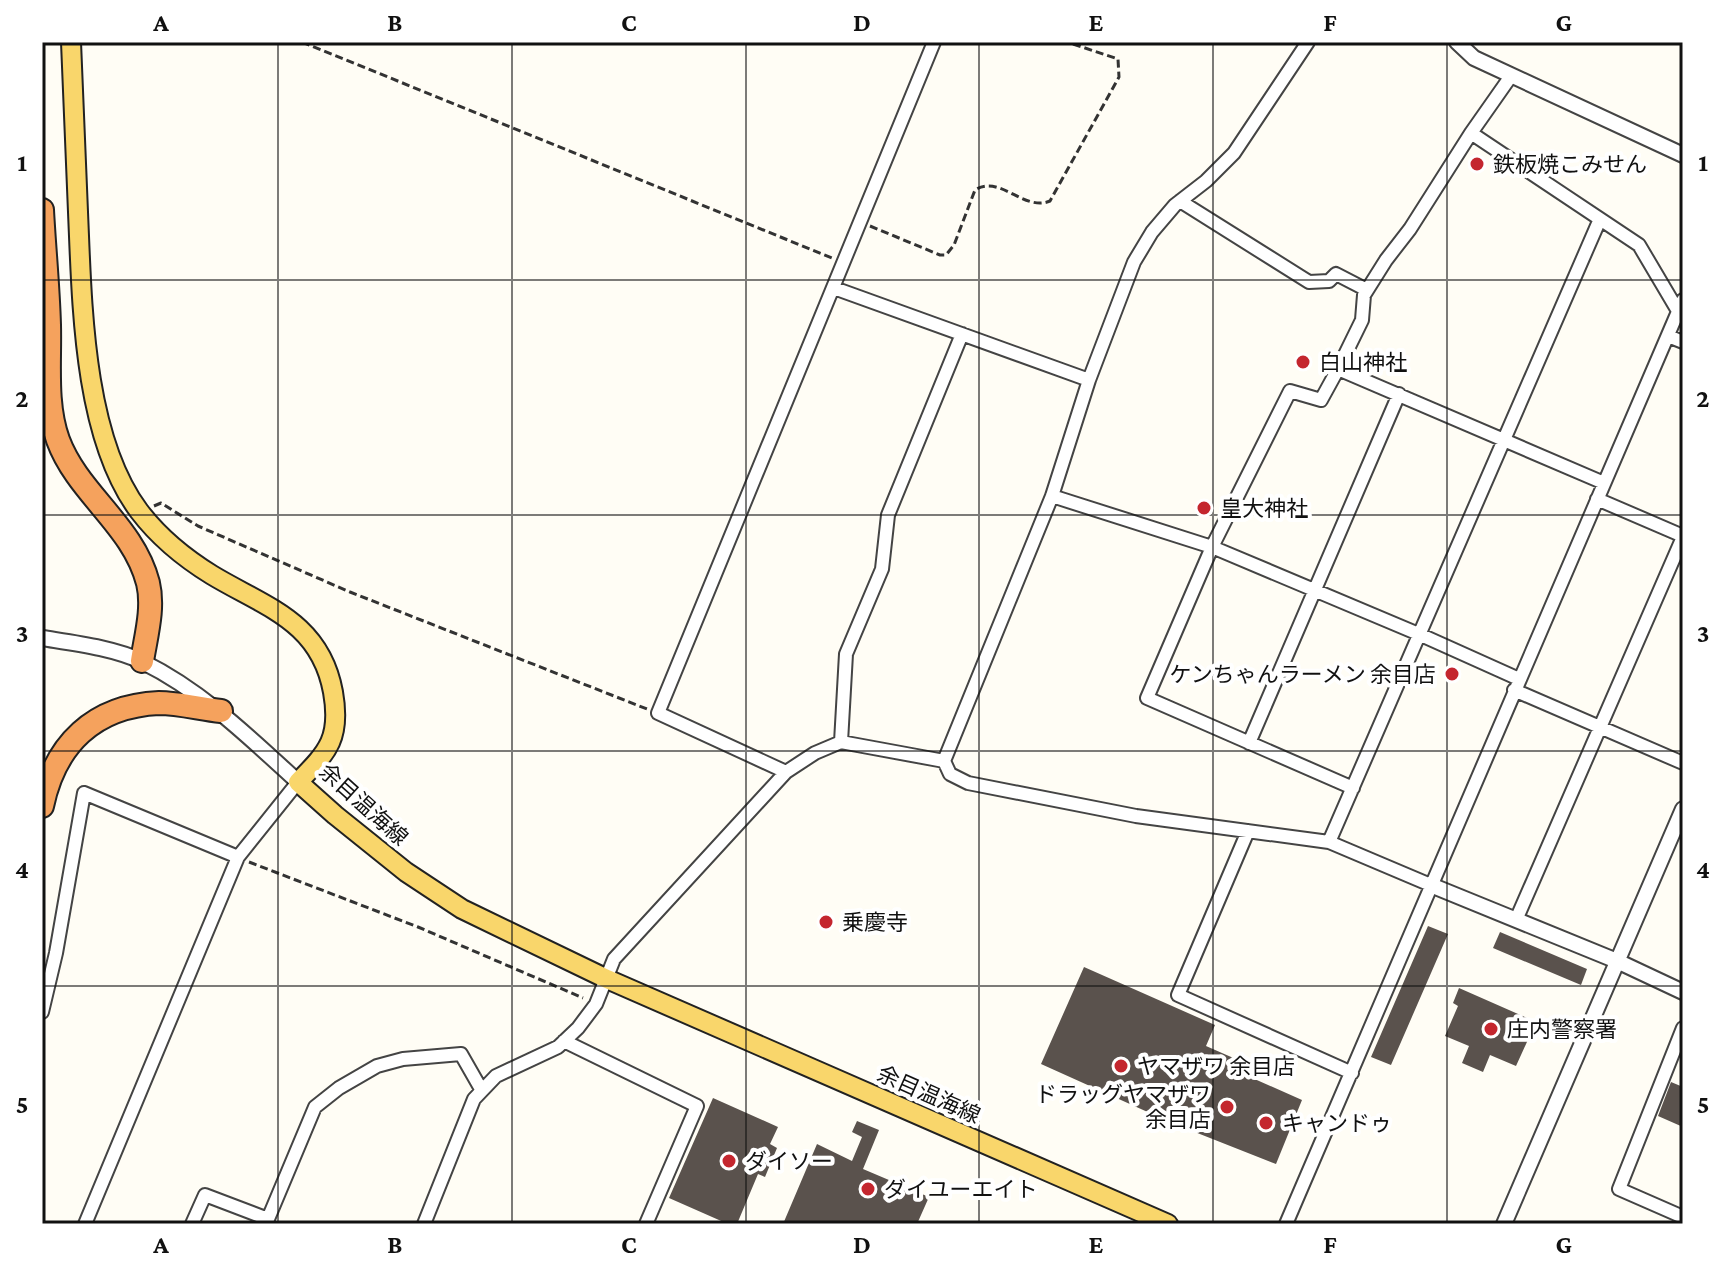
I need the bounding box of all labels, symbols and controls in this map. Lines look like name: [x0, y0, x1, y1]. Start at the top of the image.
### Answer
text: A: [152, 8, 169, 37]
text: B: [387, 8, 403, 37]
text: C: [621, 8, 637, 37]
text: D: [853, 8, 871, 37]
text: E: [1089, 8, 1104, 37]
text: F: [1323, 8, 1337, 37]
text: G: [1556, 8, 1572, 37]
text: 1: [17, 148, 27, 177]
text: 1: [1698, 148, 1708, 177]
place label: 鉄板焼こみせん: [1493, 152, 1647, 177]
marker: 鉄板焼こみせん: [1468, 155, 1486, 173]
place label: 白山神社: [1319, 350, 1407, 375]
marker: 白山神社: [1294, 353, 1312, 371]
text: 2: [15, 384, 29, 413]
text: 2: [1696, 384, 1710, 413]
place label: 皇大神社: [1220, 496, 1308, 521]
marker: 皇大神社: [1195, 499, 1213, 517]
text: 3: [16, 619, 28, 648]
text: 3: [1697, 619, 1709, 648]
place label: ケンちゃんラーメン 余目店: [1169, 662, 1436, 687]
marker: ケンちゃんラーメン 余目店: [1443, 665, 1461, 683]
street label: 余目温海線: [314, 758, 413, 850]
text: 4: [15, 855, 29, 884]
text: 4: [1696, 855, 1710, 884]
place label: 乗慶寺: [842, 910, 908, 935]
marker: 乗慶寺: [817, 913, 835, 931]
place label: 庄内警察署: [1507, 1017, 1617, 1042]
marker: 庄内警察署: [1482, 1020, 1500, 1038]
place label: ヤマザワ 余目店: [1137, 1054, 1295, 1079]
marker: ヤマザワ 余目店: [1112, 1057, 1130, 1075]
street label: 余目温海線: [873, 1061, 984, 1128]
place label: ドラッグヤマザワ 余目店: [1035, 1082, 1211, 1132]
text: 5: [16, 1090, 28, 1119]
text: 5: [1697, 1090, 1709, 1119]
marker: ドラッグヤマザワ 余目店: [1218, 1098, 1236, 1116]
place label: キャンドゥ: [1282, 1111, 1392, 1136]
marker: キャンドゥ: [1257, 1114, 1275, 1132]
place label: ダイソー: [745, 1149, 833, 1174]
marker: ダイソー: [720, 1152, 738, 1170]
place label: ダイユーエイト: [884, 1177, 1038, 1202]
marker: ダイユーエイト: [859, 1180, 877, 1198]
text: A: [152, 1230, 169, 1259]
text: B: [387, 1230, 403, 1259]
text: C: [621, 1230, 637, 1259]
text: D: [853, 1230, 871, 1259]
text: E: [1089, 1230, 1104, 1259]
text: F: [1323, 1230, 1337, 1259]
text: G: [1556, 1230, 1572, 1259]

